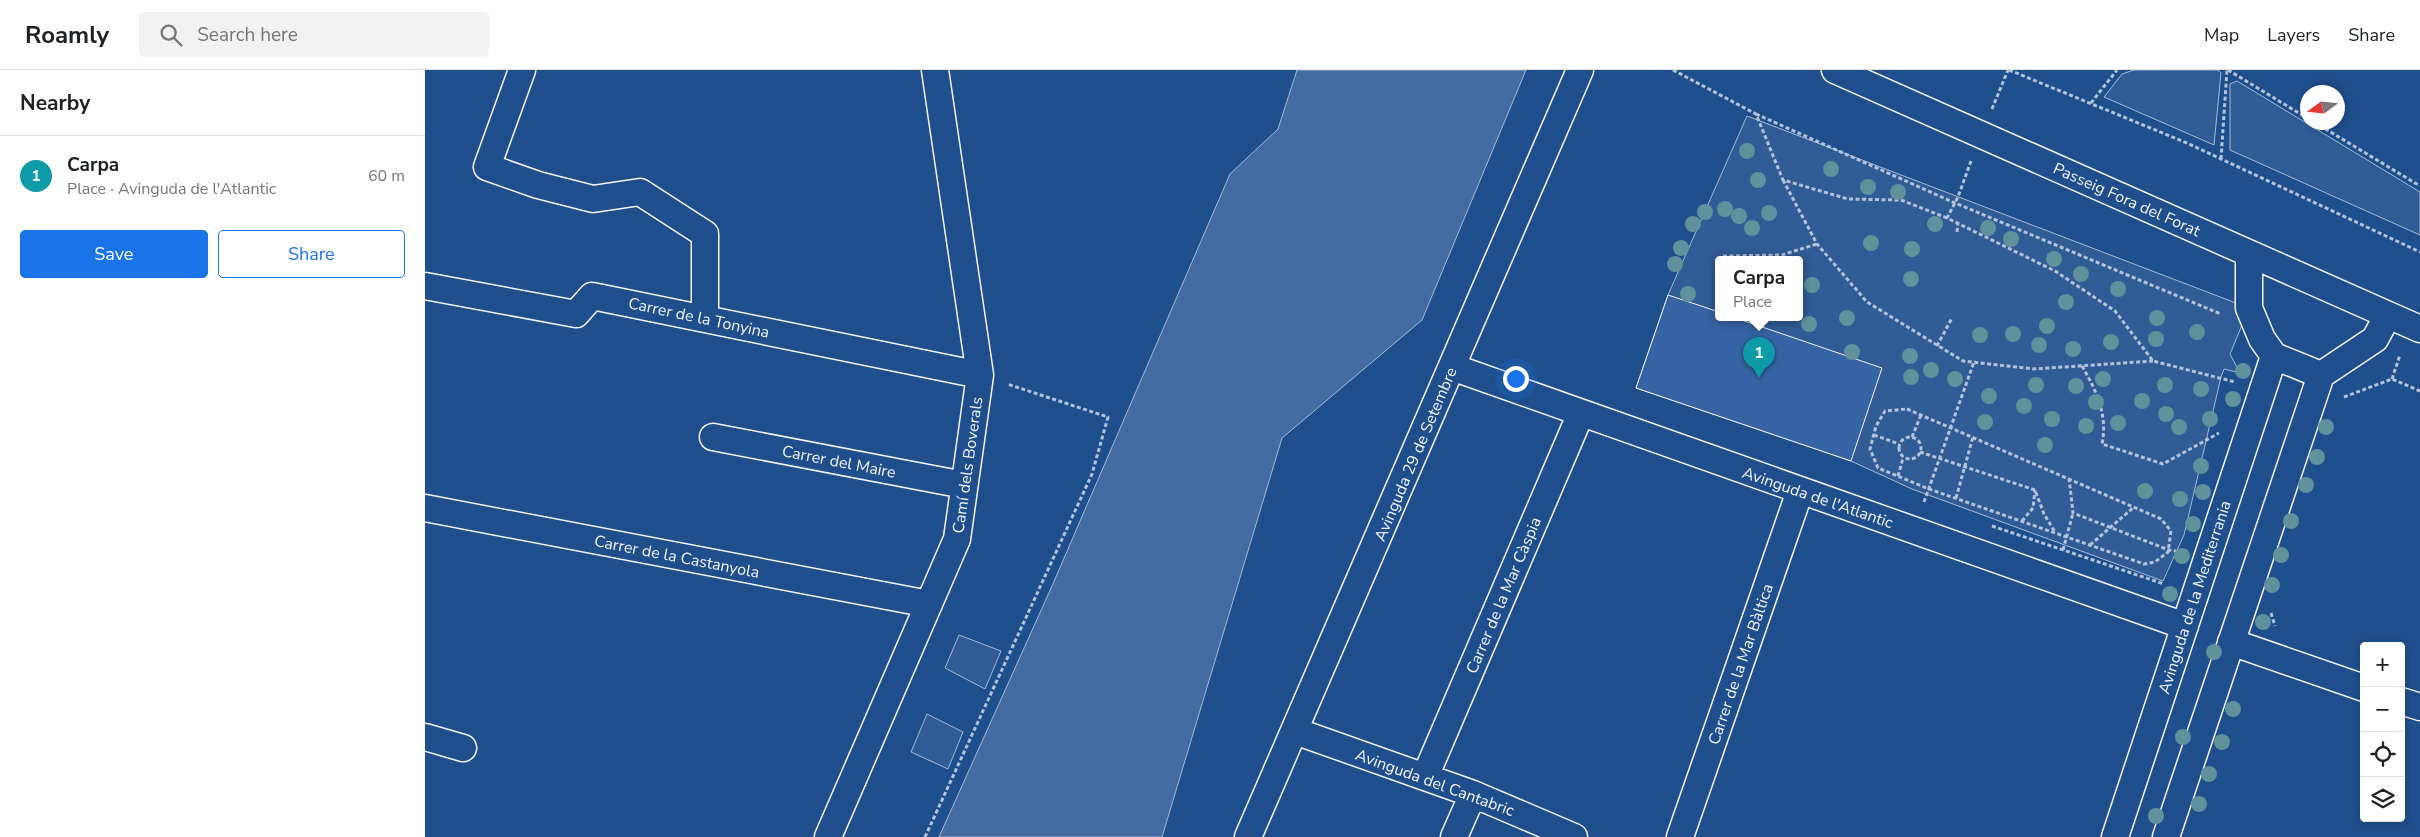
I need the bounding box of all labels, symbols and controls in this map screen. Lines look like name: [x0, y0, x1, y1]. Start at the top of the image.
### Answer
search box: [139, 12, 489, 57]
text: Roamly: [25, 19, 109, 51]
icon: search: [157, 21, 185, 49]
text: Search here: [197, 22, 298, 48]
text: Map: [2204, 23, 2239, 47]
text: Layers: [2267, 23, 2320, 47]
text: Share: [2348, 23, 2395, 47]
north arrow: [2300, 85, 2345, 130]
text: Nearby: [20, 89, 90, 117]
text: Carpa: [67, 152, 119, 178]
street label: Passeig Fora del Forat: [2050, 158, 2204, 242]
text: 1: [31, 165, 41, 187]
text: 60 m: [368, 165, 405, 187]
text: Place · Avinguda de l'Atlantic: [67, 178, 276, 200]
button: Save: [20, 230, 208, 278]
button: Share: [218, 230, 405, 278]
popup: [1715, 256, 1803, 321]
text: Carpa: [1733, 265, 1785, 291]
text: Place: [1733, 291, 1772, 313]
street label: Carrer de la Tonyina: [626, 292, 771, 344]
pin: 1: [1743, 337, 1775, 378]
street label: Avinguda 29 de Setembre: [1369, 364, 1463, 545]
your location: [1503, 366, 1529, 392]
street label: Camí dels Boverals: [948, 396, 988, 535]
street label: Carrer del Maire: [780, 440, 898, 484]
street label: Avinguda de l'Atlantic: [1739, 462, 1897, 534]
street label: Avinguda de la Mediterrania: [2153, 498, 2237, 697]
street label: Carrer de la Mar Càspia: [1461, 514, 1547, 677]
street label: Carrer de la Castanyola: [592, 530, 761, 584]
street label: Carrer de la Mar Bàltica: [1703, 581, 1779, 748]
map controls: [2360, 642, 2405, 822]
button: +: [2360, 642, 2405, 687]
button: −: [2360, 687, 2405, 732]
button: locate: [2360, 732, 2405, 777]
street label: Avinguda del Cantabric: [1352, 744, 1518, 822]
button: layers: [2360, 777, 2405, 822]

